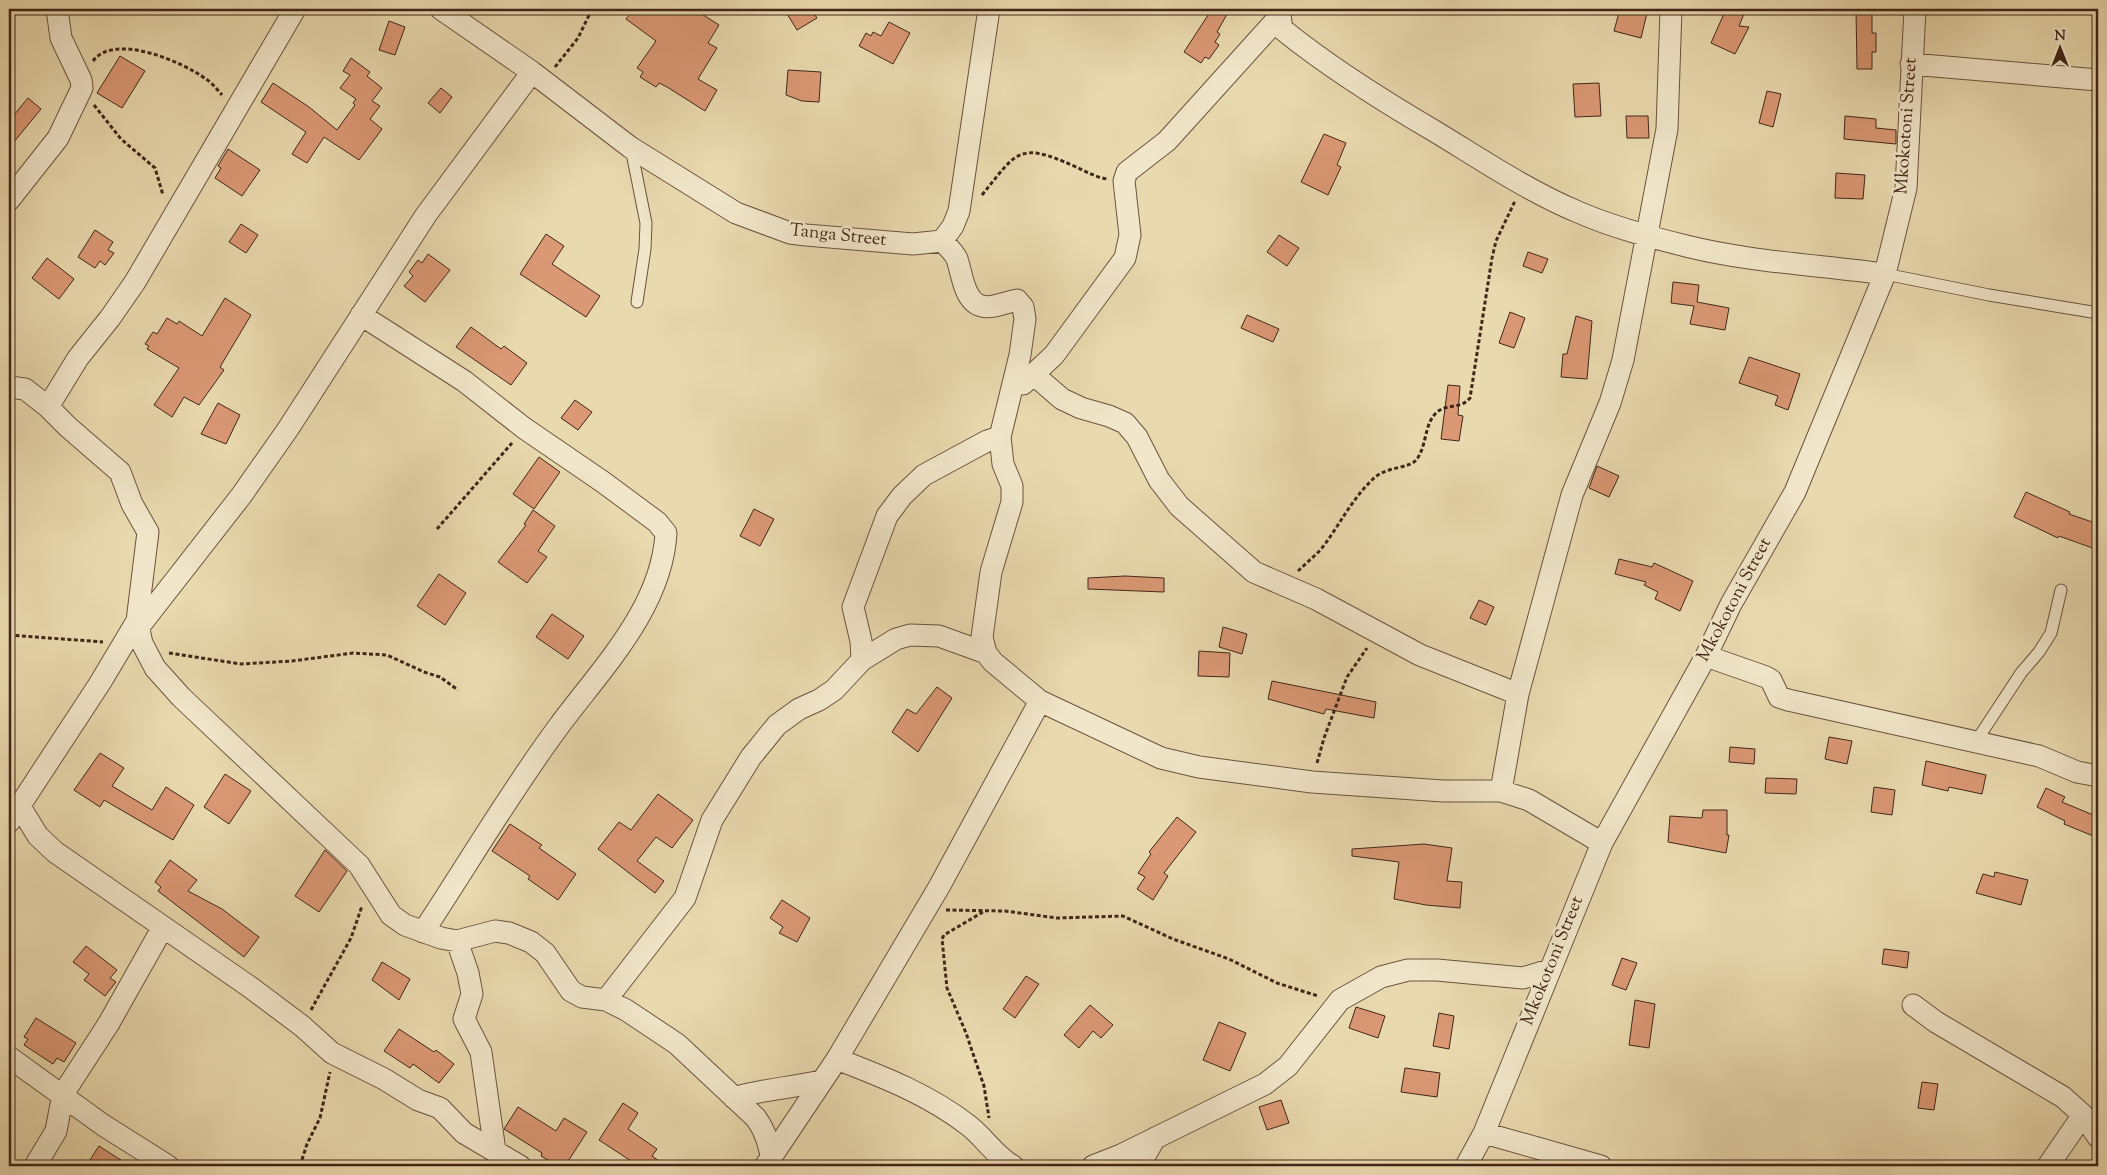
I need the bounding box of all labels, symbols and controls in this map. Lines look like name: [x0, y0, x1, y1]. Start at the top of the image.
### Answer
north arrow: [2034, 22, 2084, 72]
text: N: [2054, 27, 2066, 47]
street label: Mkokotoni Street: [1889, 57, 1925, 195]
street label: Tanga Street: [788, 218, 888, 254]
street label: Mkokotoni Street: [1691, 533, 1779, 667]
street label: Mkokotoni Street: [1515, 892, 1591, 1030]

